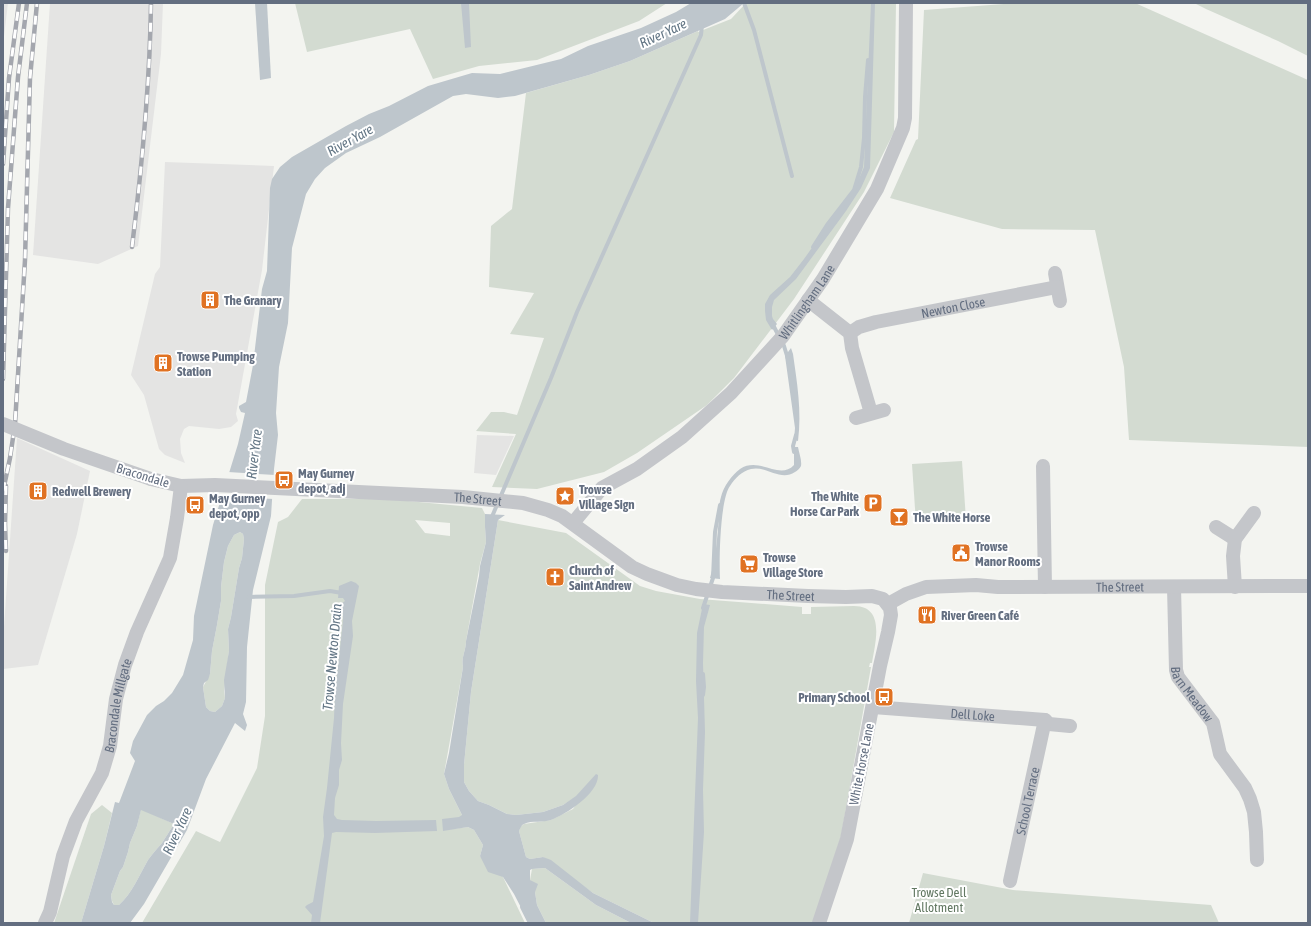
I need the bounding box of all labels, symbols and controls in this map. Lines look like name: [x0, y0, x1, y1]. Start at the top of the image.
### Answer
water label: River Yare: [637, 15, 689, 51]
water label: River Yare: [324, 121, 376, 159]
street label: Whitlingham Lane: [776, 262, 838, 343]
building icon: The Granary: [199, 289, 221, 311]
place label: The Granary: [224, 293, 282, 308]
street label: Newton Close: [920, 294, 986, 321]
place label: Trowse Pumping Station: [177, 349, 255, 379]
building icon: Trowse Pumping Station: [152, 352, 174, 374]
water label: River Yare: [243, 428, 265, 480]
street label: Bracondale: [115, 460, 171, 491]
place label: May Gurney depot, adj: [298, 466, 355, 496]
bus stop icon: May Gurney depot, adj: [273, 469, 295, 491]
building icon: Redwell Brewery: [27, 480, 49, 502]
place label: Trowse Village Sign: [578, 482, 635, 512]
place label: Redwell Brewery: [52, 484, 132, 499]
place icon: Trowse Village Sign: [554, 485, 576, 507]
place label: The White Horse Car Park: [790, 489, 859, 519]
street label: The Street: [454, 490, 503, 509]
place label: May Gurney depot, opp: [209, 491, 266, 521]
parking icon: The White Horse Car Park: [862, 492, 884, 514]
bus stop icon: May Gurney depot, opp: [184, 494, 206, 516]
bar icon: The White Horse: [888, 506, 910, 528]
place label: The White Horse: [913, 510, 991, 525]
place label: Trowse Manor Rooms: [975, 539, 1041, 569]
public building icon: Trowse Manor Rooms: [950, 542, 972, 564]
place label: Trowse Village Store: [762, 550, 823, 580]
supermarket icon: Trowse Village Store: [738, 553, 760, 575]
place label: Church of Saint Andrew: [569, 563, 632, 593]
church icon: Church of Saint Andrew: [544, 566, 566, 588]
street label: The Street: [1096, 580, 1144, 595]
street label: The Street: [766, 587, 815, 604]
water label: Trowse Newton Drain: [319, 603, 345, 711]
restaurant icon: River Green Café: [916, 604, 938, 626]
place label: River Green Café: [941, 608, 1019, 623]
street label: Bracondale Millgate: [101, 656, 135, 754]
street label: Barn Meadow: [1168, 666, 1216, 725]
bus stop icon: Primary School: [873, 686, 895, 708]
place label: Primary School: [798, 690, 871, 705]
street label: Dell Loke: [950, 706, 995, 724]
street label: White Horse Lane: [846, 722, 877, 806]
street label: School Terrace: [1013, 766, 1043, 836]
water label: River Yare: [159, 805, 195, 857]
park label: Trowse Dell Allotment: [912, 885, 967, 915]

